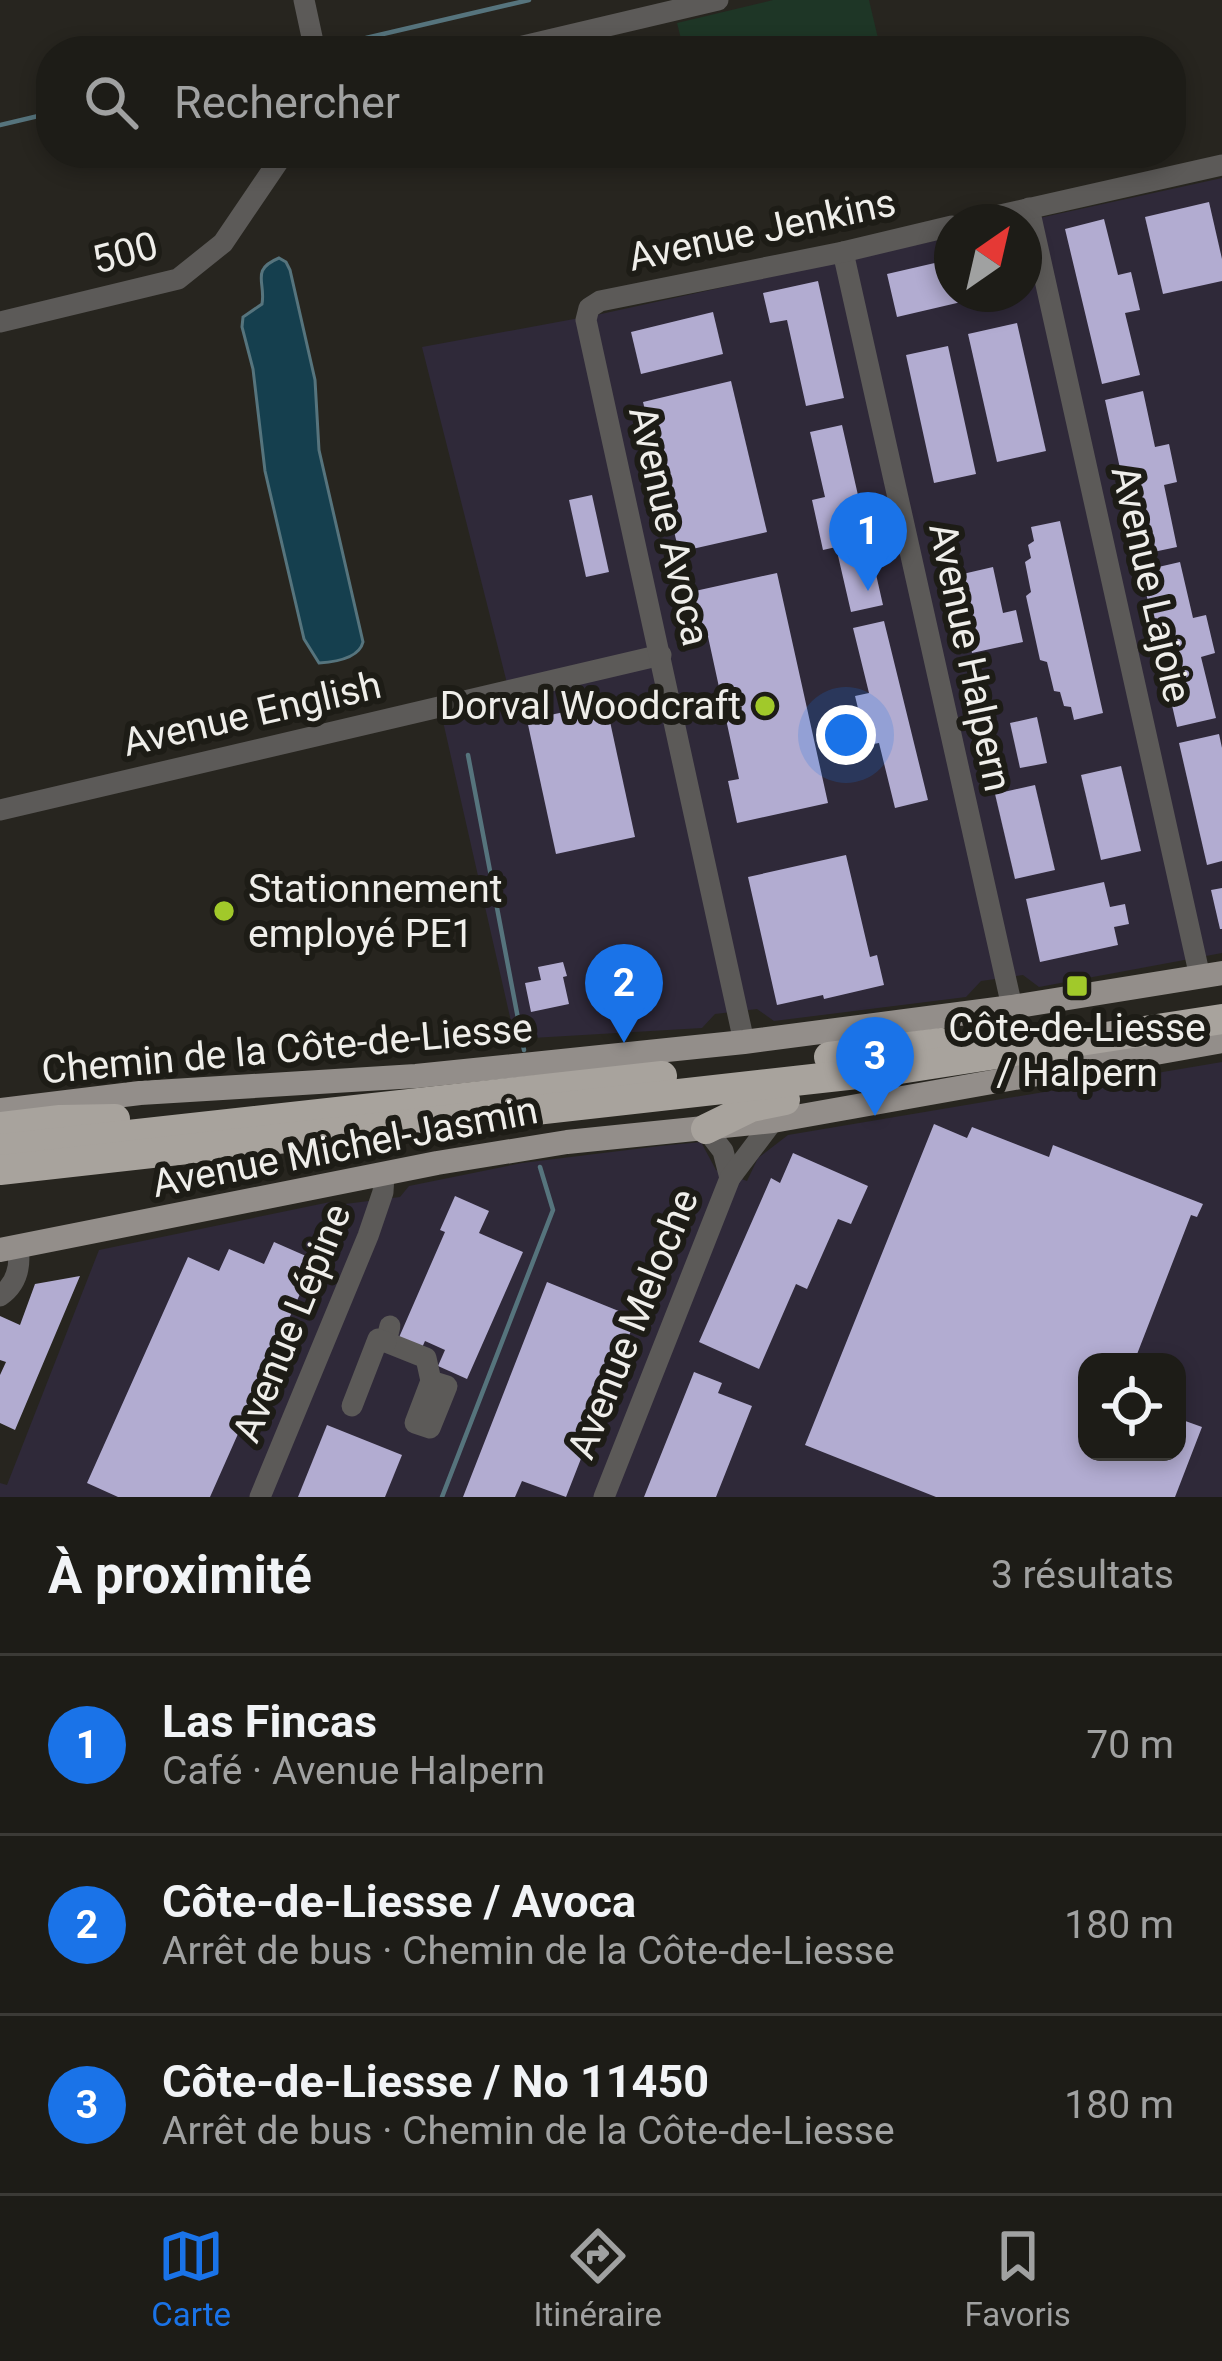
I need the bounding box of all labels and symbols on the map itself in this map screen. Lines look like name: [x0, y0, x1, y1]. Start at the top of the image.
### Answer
street label: Avenue Jenkins: [624, 179, 900, 281]
north arrow: [934, 204, 1042, 312]
street label: 500: [87, 222, 163, 284]
street label: Avenue Avoca: [619, 402, 719, 650]
street label: Avenue Lajoie: [1101, 461, 1201, 707]
pin: 1: [829, 492, 907, 591]
street label: Avenue Halpern: [919, 519, 1021, 795]
street label: Avenue English: [119, 662, 385, 766]
place label: Dorval Woodcraft: [440, 683, 741, 729]
marker: Dorval Woodcraft: [752, 693, 778, 719]
your location: [816, 705, 876, 765]
place label: Stationnement employé PE1: [248, 866, 503, 957]
marker: Stationnement employé PE1: [211, 898, 237, 924]
pin: 2: [585, 944, 663, 1043]
marker: Côte-de-Liesse / Halpern: [1064, 973, 1090, 999]
street label: Chemin de la Côte-de-Liesse: [40, 1005, 534, 1093]
place label: Côte-de-Liesse / Halpern: [948, 1005, 1206, 1096]
pin: 3: [836, 1017, 914, 1116]
street label: Avenue Michel-Jasmin: [148, 1087, 542, 1207]
street label: Avenue Meloche: [558, 1183, 708, 1465]
street label: Avenue Lépine: [223, 1197, 361, 1449]

